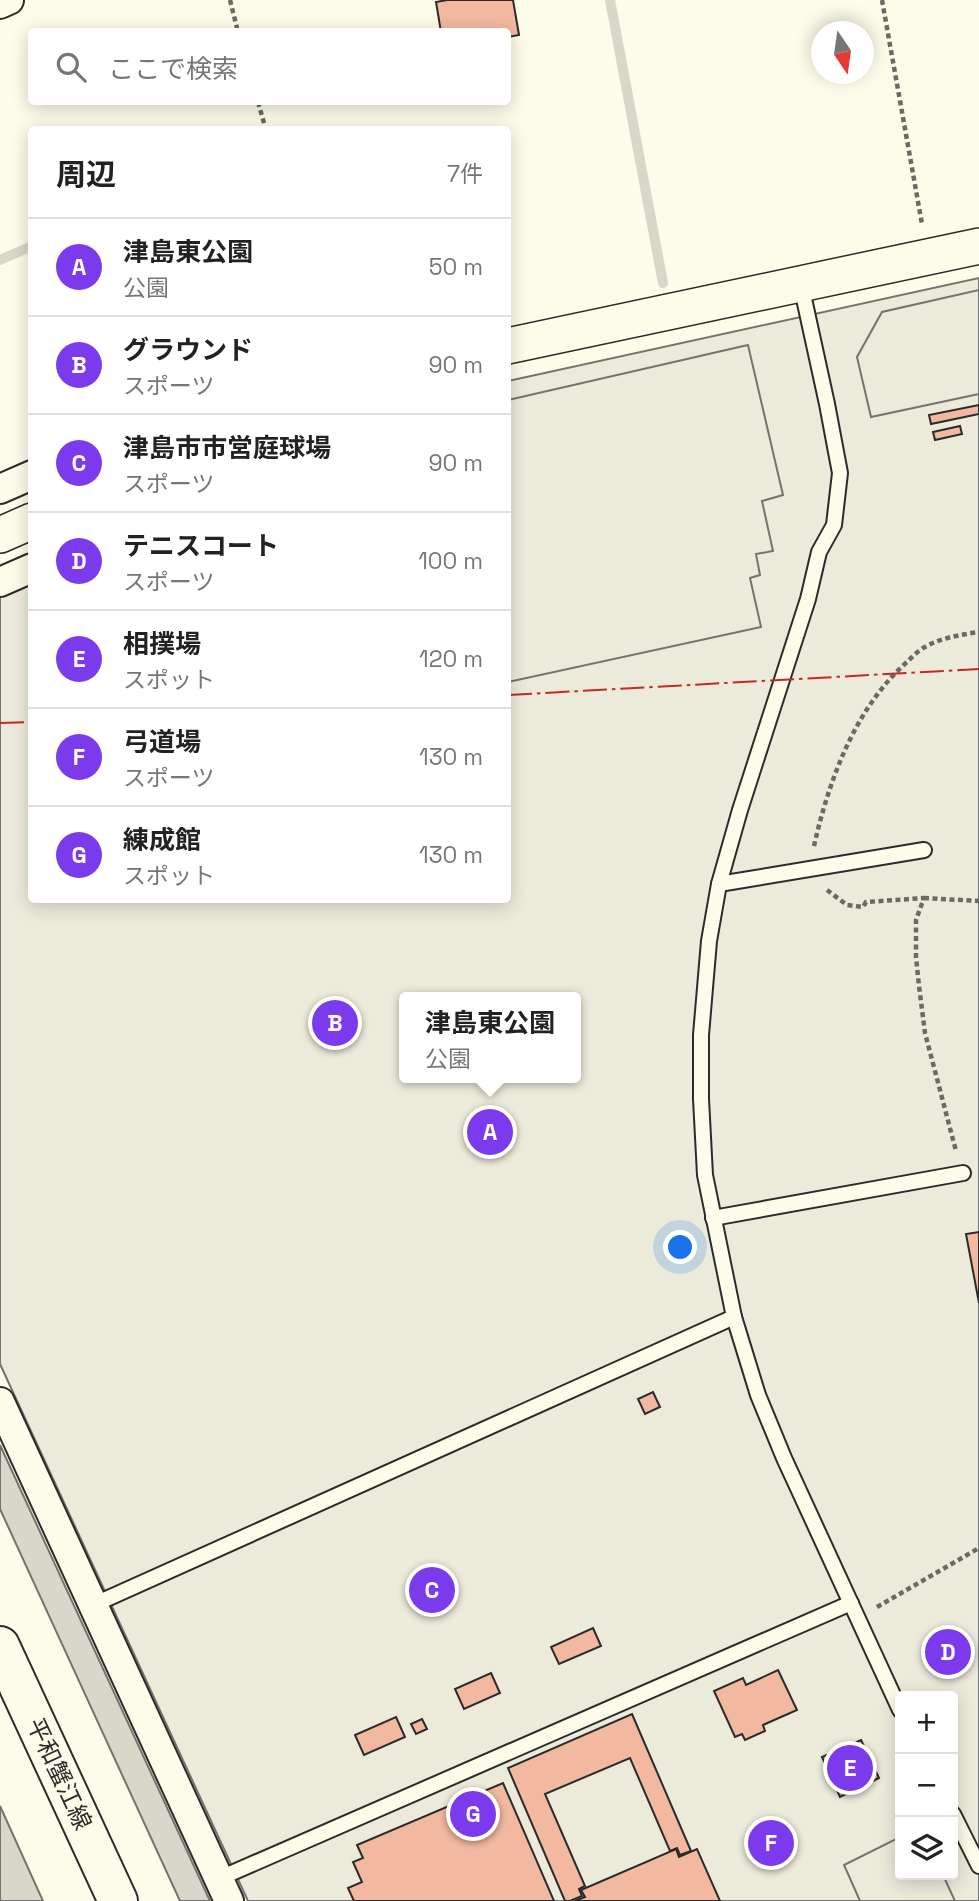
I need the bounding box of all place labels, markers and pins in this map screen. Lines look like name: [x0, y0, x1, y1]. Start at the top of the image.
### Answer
pin: B: [312, 997, 358, 1049]
pin: A: [467, 1106, 513, 1158]
pin: C: [409, 1564, 455, 1616]
pin: D: [925, 1626, 971, 1678]
pin: E: [827, 1742, 873, 1794]
pin: G: [450, 1788, 496, 1840]
pin: F: [748, 1817, 794, 1869]

